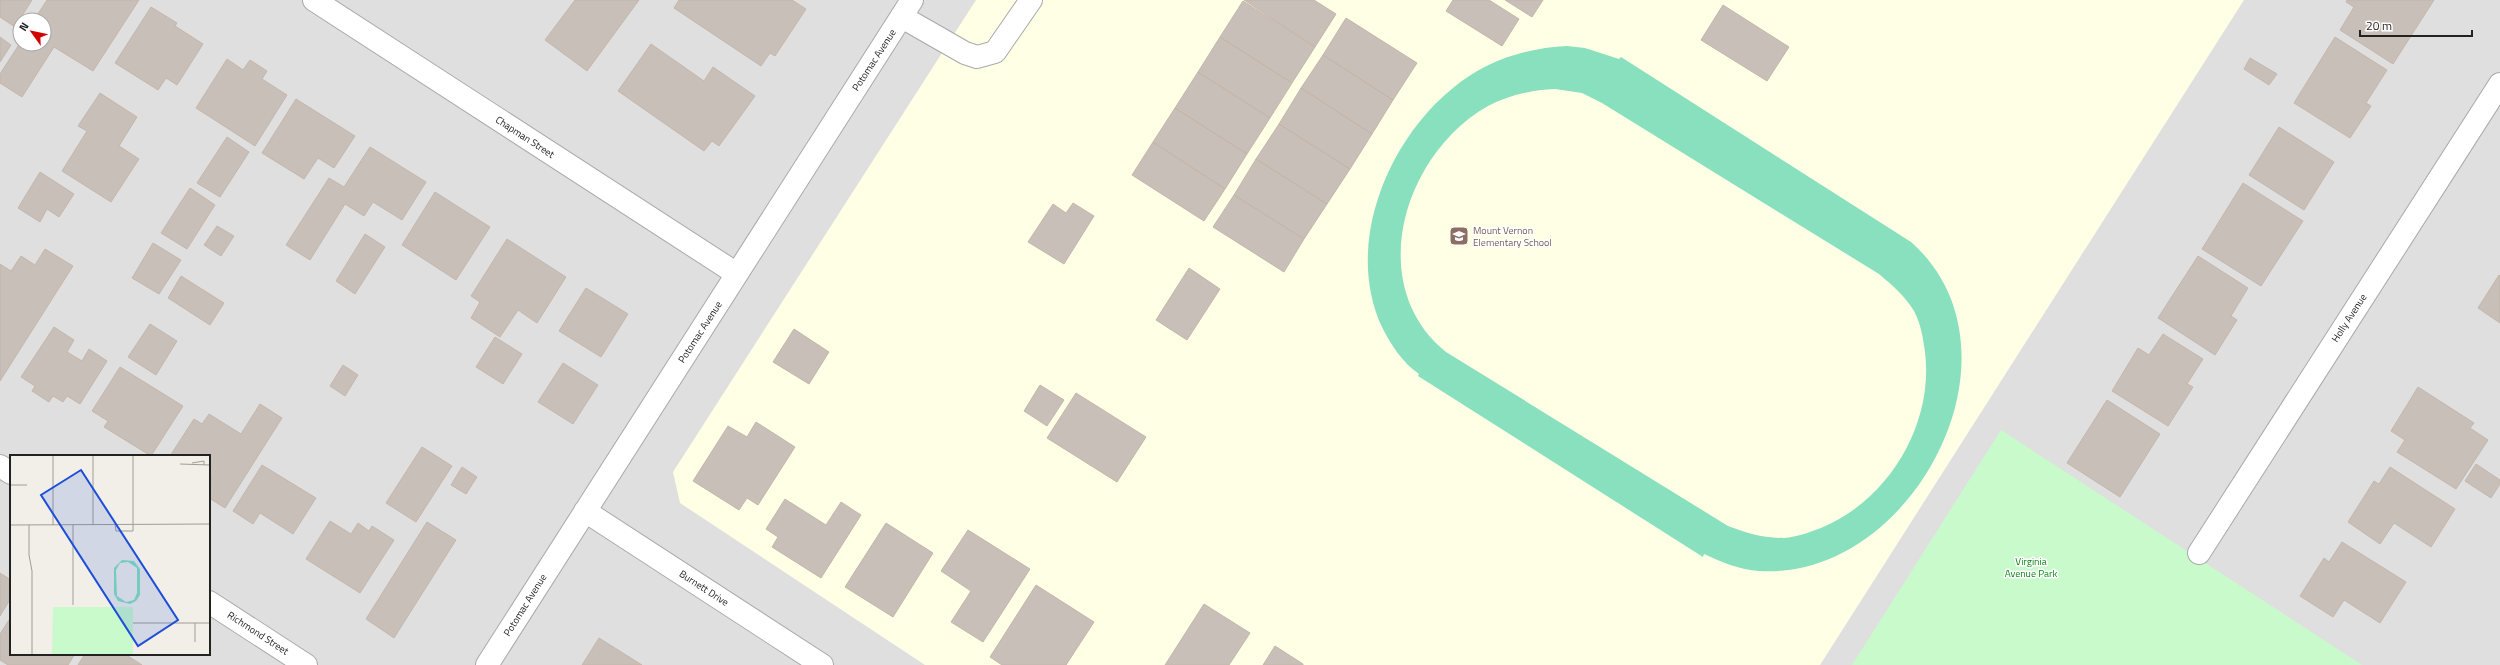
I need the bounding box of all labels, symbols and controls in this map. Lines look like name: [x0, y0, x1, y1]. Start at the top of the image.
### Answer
north arrow: [12, 12, 52, 52]
scale bar: [2360, 12, 2472, 38]
text: 20 m: [2366, 16, 2392, 35]
text: N: [15, 19, 32, 34]
street label: Potomac Avenue: [848, 26, 900, 94]
street label: Chapman Street: [492, 112, 558, 162]
place label: Mount Vernon Elementary School: [1473, 223, 1552, 250]
school or university icon: Mount Vernon Elementary School: [1448, 225, 1470, 247]
street label: Holly Avenue: [2328, 291, 2370, 345]
street label: Potomac Avenue: [674, 298, 726, 366]
inset map: [10, 455, 210, 655]
park label: Virginia Avenue Park: [2005, 554, 2058, 581]
street label: Burnett Drive: [676, 566, 732, 610]
street label: Potomac Avenue: [500, 571, 550, 639]
street label: Richmond Street: [224, 608, 292, 659]

